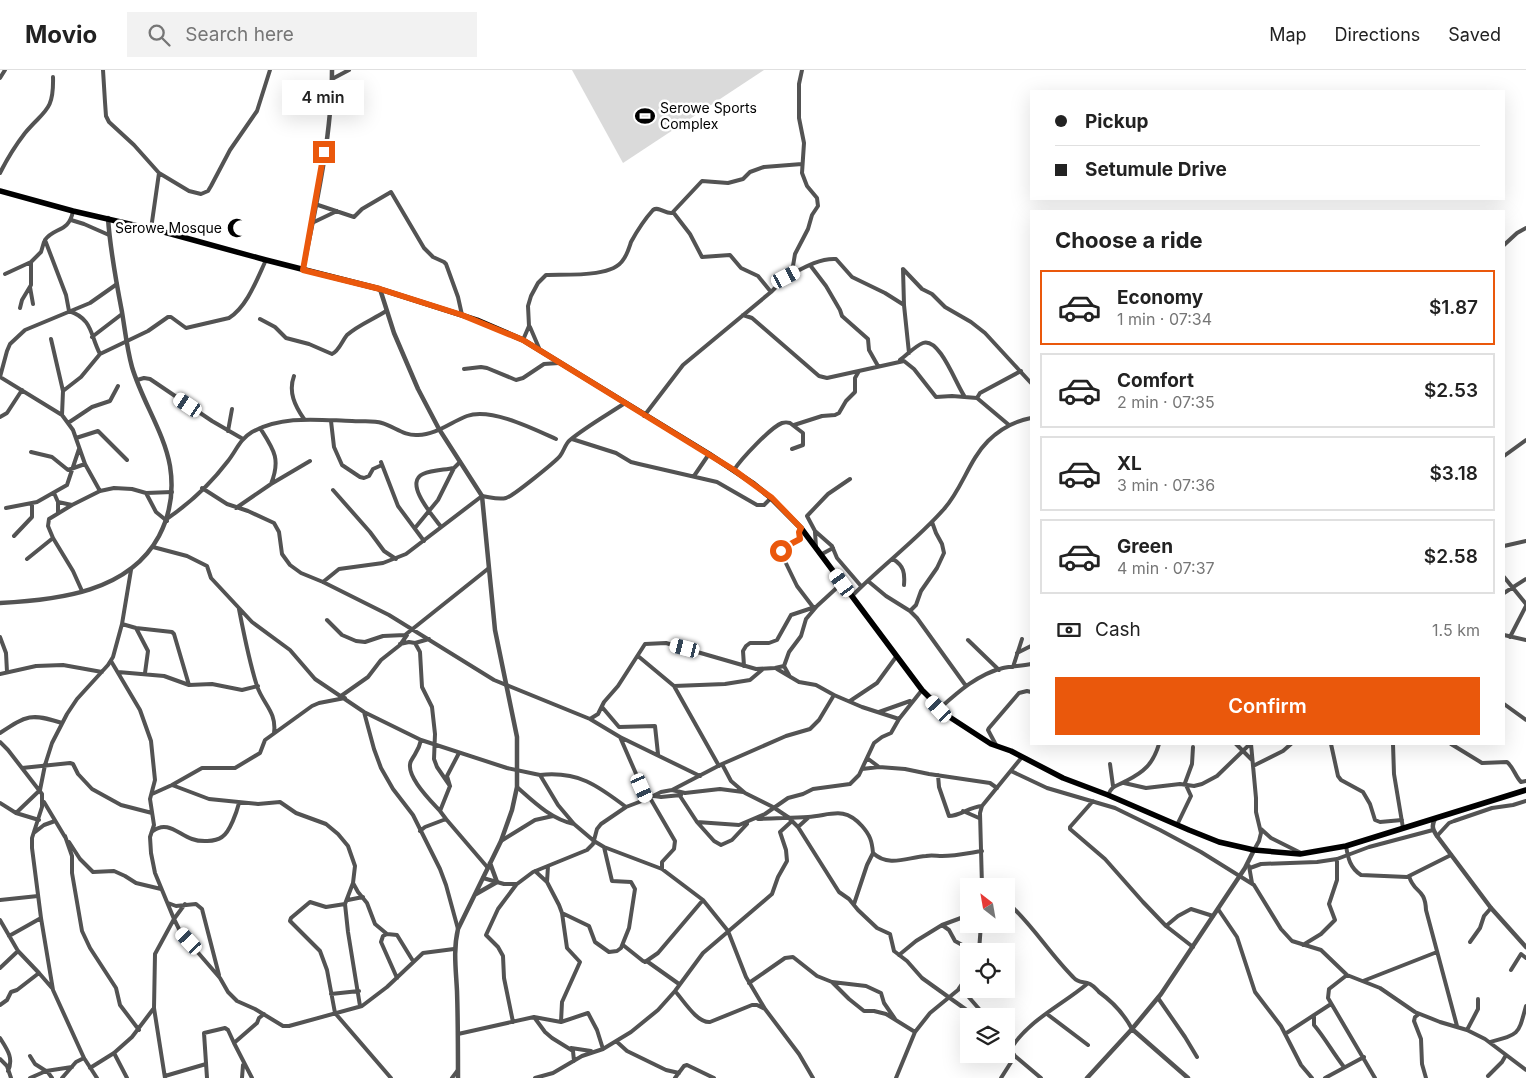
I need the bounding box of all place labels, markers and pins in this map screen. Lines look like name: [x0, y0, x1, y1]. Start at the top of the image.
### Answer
place label: Serowe Sports Complex: [660, 99, 757, 132]
sports icon: Serowe Sports Complex: [634, 105, 656, 127]
mosque icon: Serowe Mosque: [226, 217, 248, 239]
place label: Serowe Mosque: [115, 219, 222, 236]

